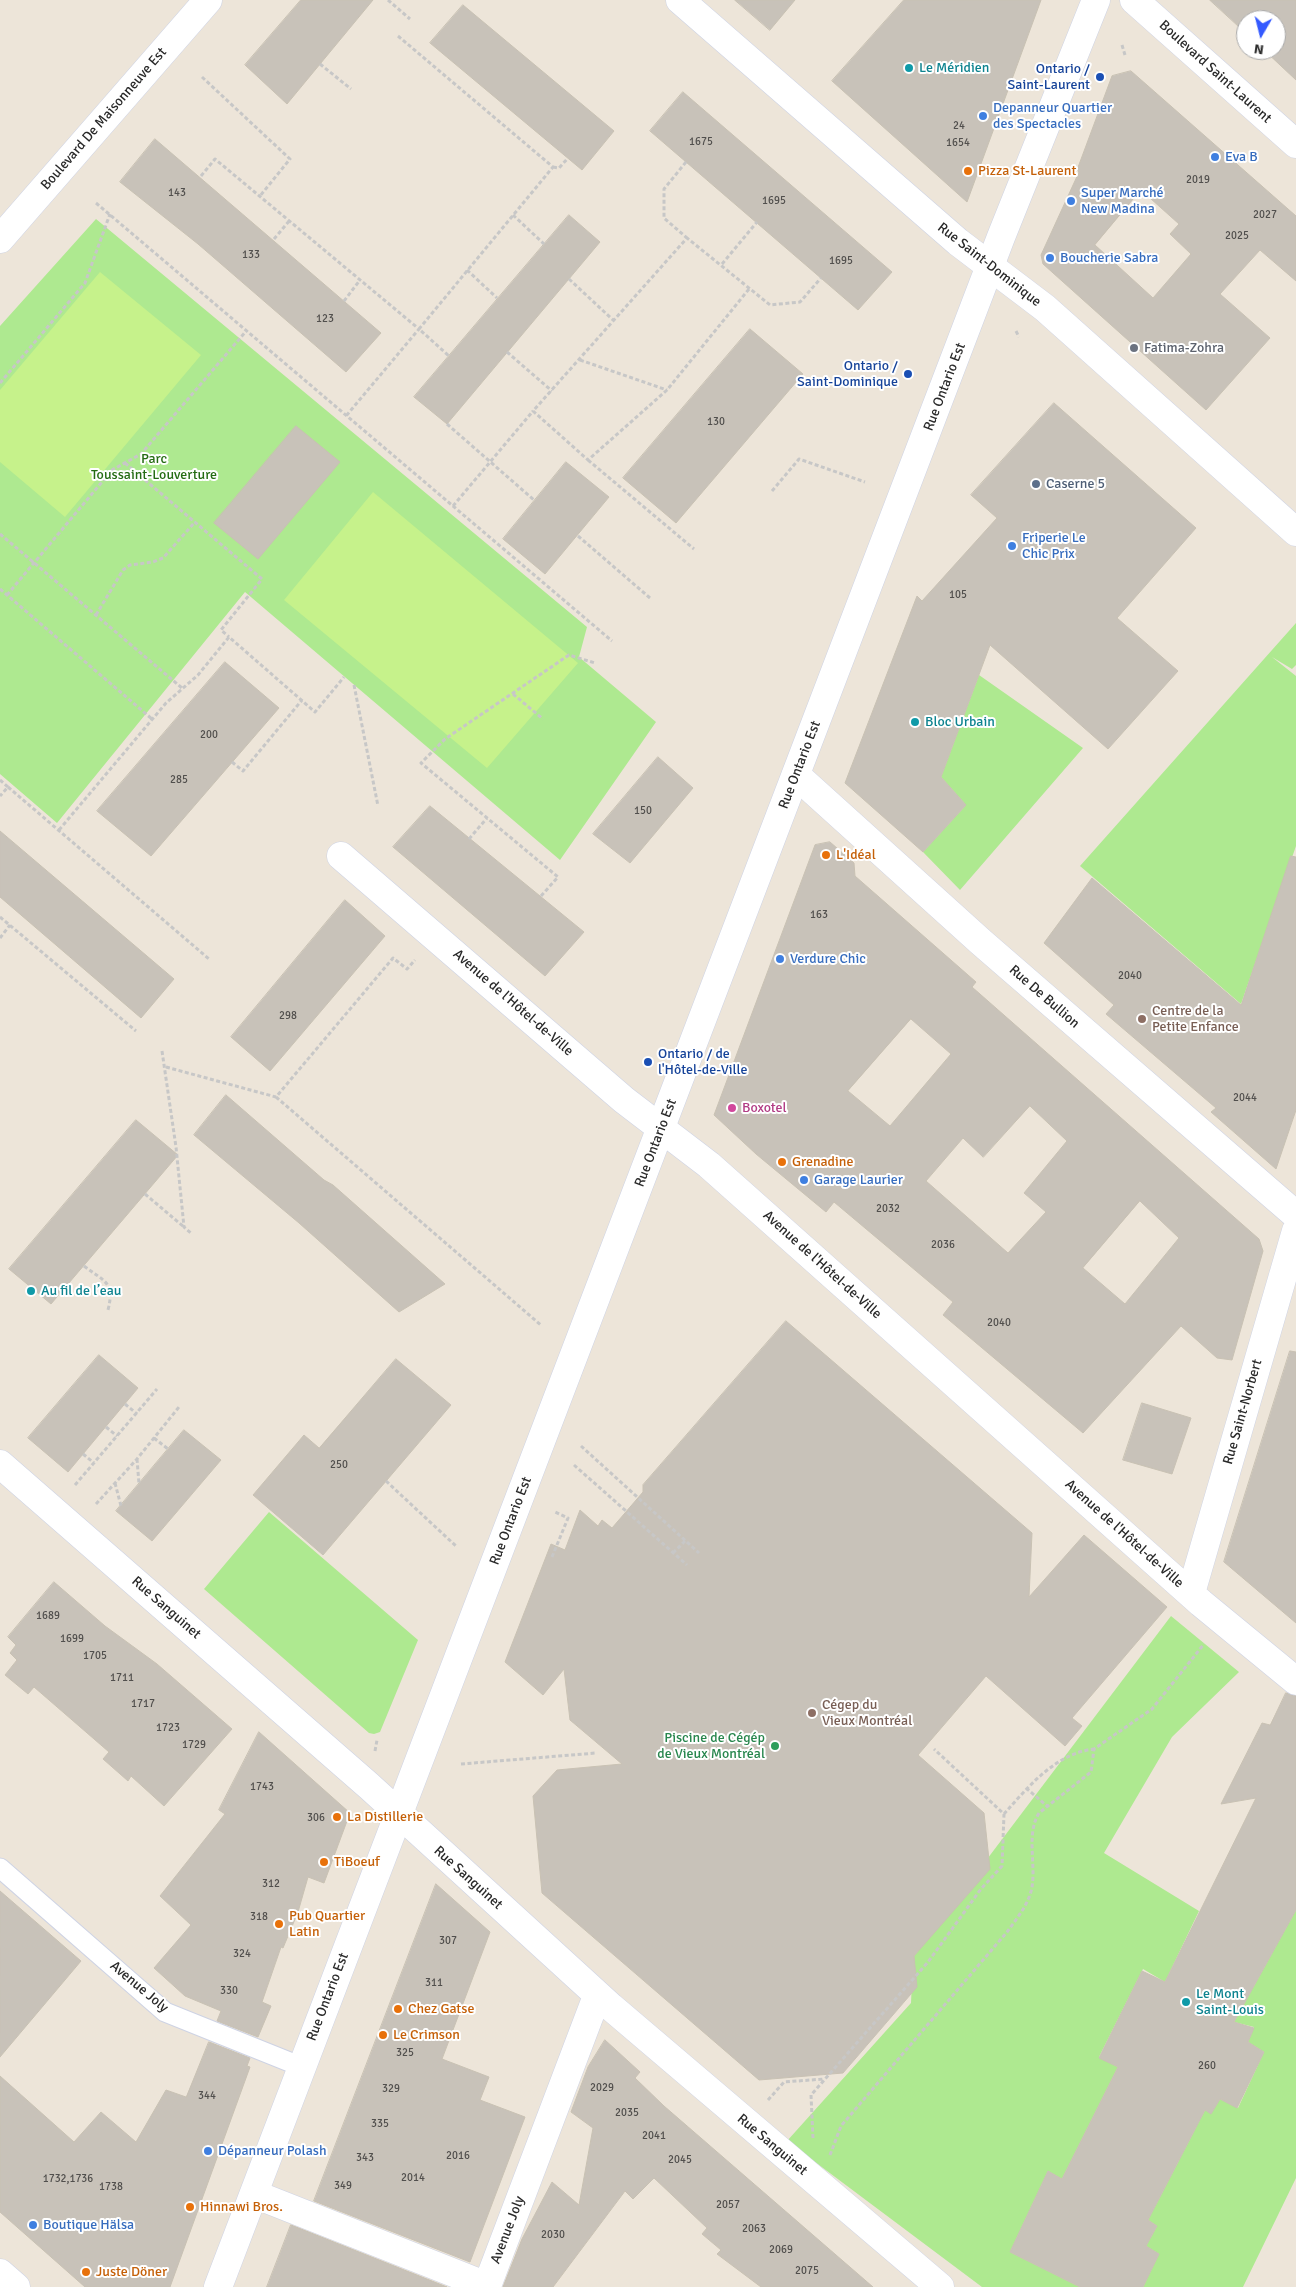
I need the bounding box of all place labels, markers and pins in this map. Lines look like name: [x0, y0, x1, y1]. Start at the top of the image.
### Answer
place label: Le Méridien: [919, 60, 989, 76]
place label: Ontario / Saint-Laurent: [1008, 61, 1090, 94]
marker: Le Méridien: [903, 62, 915, 74]
marker: Ontario / Saint-Laurent: [1094, 71, 1106, 83]
place label: Depanneur Quartier des Spectacles: [993, 100, 1112, 132]
marker: Depanneur Quartier des Spectacles: [977, 110, 989, 122]
place label: Eva B: [1225, 149, 1258, 165]
marker: Eva B: [1209, 151, 1221, 163]
place label: Pizza St-Laurent: [978, 163, 1076, 179]
marker: Pizza St-Laurent: [962, 165, 974, 177]
place label: Super Marché New Madina: [1081, 185, 1164, 218]
marker: Super Marché New Madina: [1065, 195, 1077, 207]
place label: Boucherie Sabra: [1060, 250, 1158, 266]
marker: Boucherie Sabra: [1044, 252, 1056, 264]
place label: Fatima-Zohra: [1144, 340, 1224, 356]
marker: Fatima-Zohra: [1128, 342, 1140, 354]
place label: Ontario / Saint-Dominique: [797, 358, 898, 391]
marker: Ontario / Saint-Dominique: [902, 368, 914, 380]
place label: Caserne 5: [1046, 476, 1105, 492]
marker: Caserne 5: [1030, 478, 1042, 490]
place label: Friperie Le Chic Prix: [1022, 530, 1086, 562]
marker: Friperie Le Chic Prix: [1006, 540, 1018, 552]
place label: Bloc Urbain: [925, 714, 995, 730]
marker: Bloc Urbain: [909, 716, 921, 728]
place label: L'Idéal: [836, 847, 876, 863]
marker: L'Idéal: [820, 849, 832, 861]
place label: Verdure Chic: [790, 951, 866, 967]
marker: Verdure Chic: [774, 953, 786, 965]
place label: Centre de la Petite Enfance: [1152, 1003, 1239, 1036]
marker: Centre de la Petite Enfance: [1136, 1013, 1148, 1025]
place label: Ontario / de l'Hôtel-de-Ville: [658, 1046, 747, 1078]
marker: Ontario / de l'Hôtel-de-Ville: [642, 1056, 654, 1068]
place label: Boxotel: [742, 1100, 787, 1116]
marker: Boxotel: [726, 1102, 738, 1114]
place label: Grenadine: [792, 1154, 853, 1170]
marker: Grenadine: [776, 1156, 788, 1168]
place label: Garage Laurier: [814, 1172, 903, 1188]
marker: Garage Laurier: [798, 1174, 810, 1186]
place label: Au fil de l’eau: [41, 1283, 121, 1299]
marker: Au fil de l’eau: [25, 1285, 37, 1297]
place label: Cégep du Vieux Montréal: [822, 1697, 912, 1730]
marker: Cégep du Vieux Montréal: [806, 1707, 818, 1719]
place label: Piscine de Cégép de Vieux Montréal: [657, 1730, 765, 1762]
marker: Piscine de Cégép de Vieux Montréal: [769, 1740, 781, 1752]
place label: La Distillerie: [347, 1809, 423, 1825]
marker: La Distillerie: [331, 1811, 343, 1823]
place label: TiBoeuf: [334, 1854, 380, 1870]
marker: TiBoeuf: [318, 1856, 330, 1868]
place label: Pub Quartier Latin: [289, 1908, 365, 1940]
marker: Pub Quartier Latin: [273, 1918, 285, 1930]
place label: Le Mont Saint-Louis: [1196, 1986, 1264, 2018]
marker: Le Mont Saint-Louis: [1180, 1996, 1192, 2008]
place label: Chez Gatse: [408, 2001, 474, 2017]
marker: Chez Gatse: [392, 2003, 404, 2015]
place label: Le Crimson: [393, 2027, 460, 2043]
marker: Le Crimson: [377, 2029, 389, 2041]
place label: Dépanneur Polash: [218, 2143, 327, 2159]
marker: Dépanneur Polash: [202, 2145, 214, 2157]
place label: Hinnawi Bros.: [200, 2199, 283, 2215]
marker: Hinnawi Bros.: [184, 2201, 196, 2213]
place label: Boutique Hälsa: [43, 2217, 134, 2233]
marker: Boutique Hälsa: [27, 2219, 39, 2231]
place label: Juste Döner: [96, 2264, 167, 2280]
marker: Juste Döner: [80, 2266, 92, 2278]

